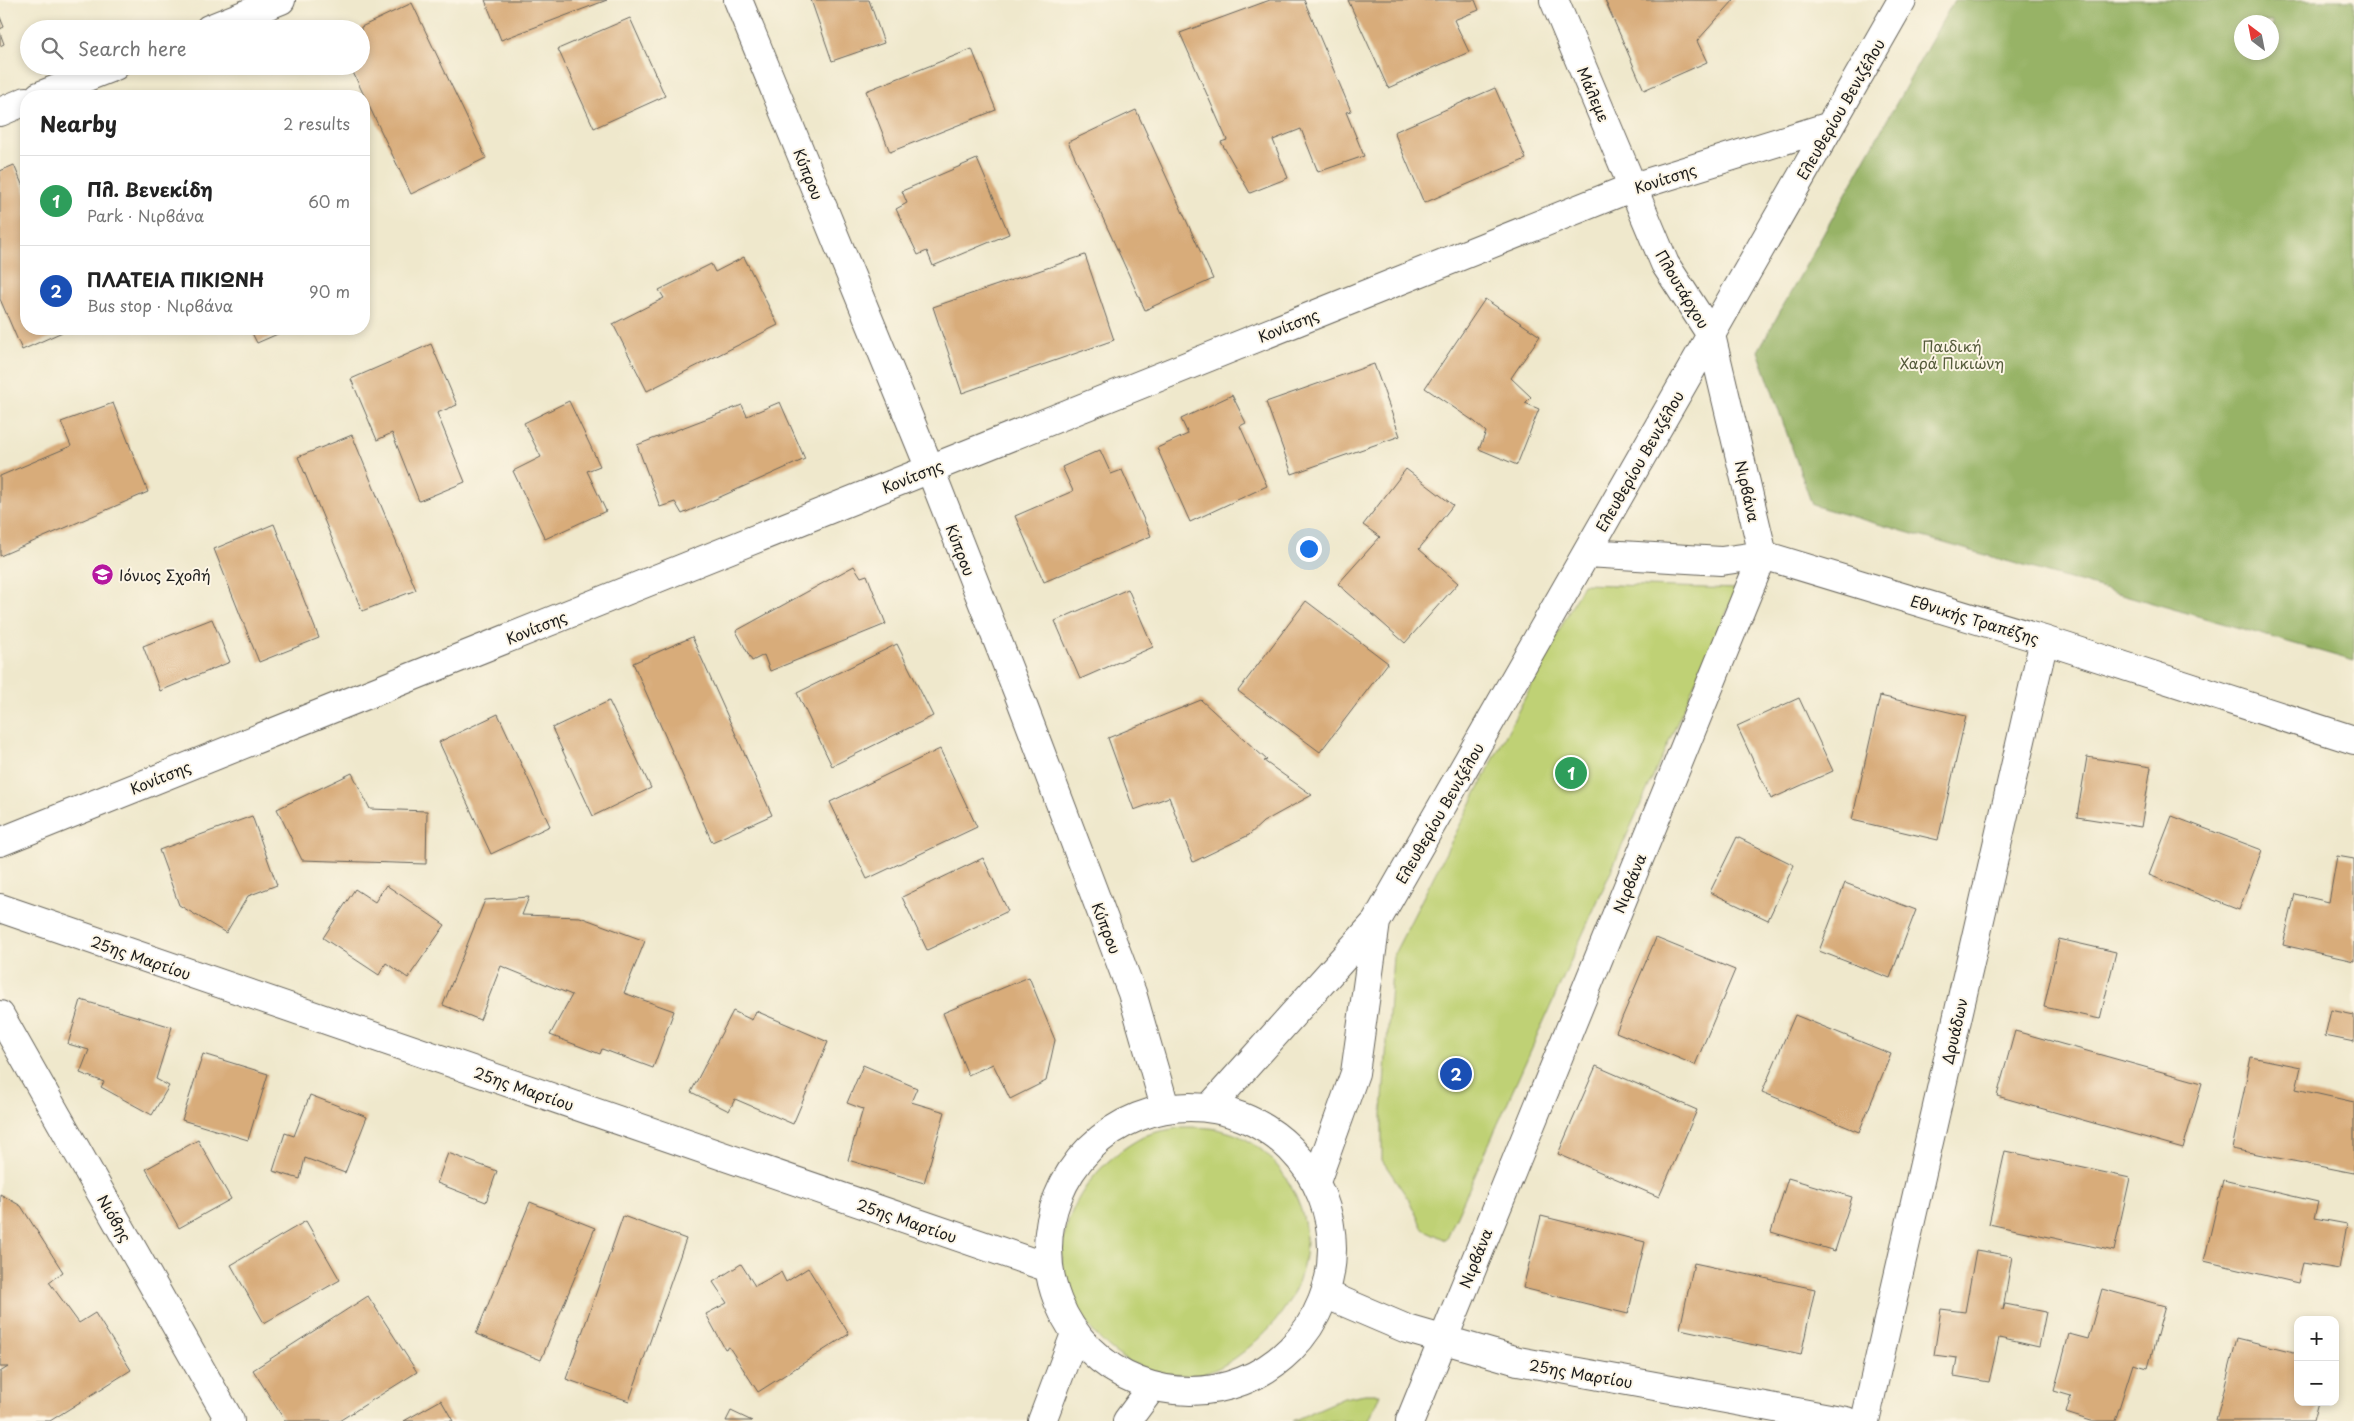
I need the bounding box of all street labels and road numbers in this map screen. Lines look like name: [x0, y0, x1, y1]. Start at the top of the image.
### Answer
street label: Ελευθερίου Βενιζέλου: [1790, 34, 1890, 184]
street label: Μάλεμε: [1572, 63, 1616, 125]
street label: Κύπρου: [788, 145, 830, 203]
street label: Κονίτσης: [1631, 157, 1699, 199]
street label: Πλουτάρχου: [1650, 245, 1716, 333]
street label: Κονίτσης: [1254, 302, 1322, 348]
street label: Ελευθερίου Βενιζέλου: [1589, 386, 1689, 536]
street label: Κονίτσης: [878, 453, 946, 499]
street label: Νιρβάνα: [1730, 458, 1766, 524]
street label: Κύπρου: [941, 521, 981, 579]
street label: Εθνικής Τραπέζης: [1908, 589, 2042, 650]
street label: Κονίτσης: [502, 604, 570, 650]
street label: Ελευθερίου Βενιζέλου: [1389, 738, 1489, 888]
street label: Κονίτσης: [126, 754, 194, 800]
street label: Νιρβάνα: [1607, 849, 1651, 916]
street label: Κύπρου: [1087, 899, 1127, 957]
street label: 25ης Μαρτίου: [88, 929, 194, 985]
street label: Δρυάδων: [1935, 996, 1973, 1066]
street label: 25ης Μαρτίου: [471, 1060, 577, 1116]
street label: Νιόβης: [92, 1190, 138, 1246]
street label: 25ης Μαρτίου: [854, 1192, 960, 1248]
street label: Νιρβάνα: [1453, 1224, 1497, 1291]
street label: 25ης Μαρτίου: [1527, 1353, 1635, 1393]

